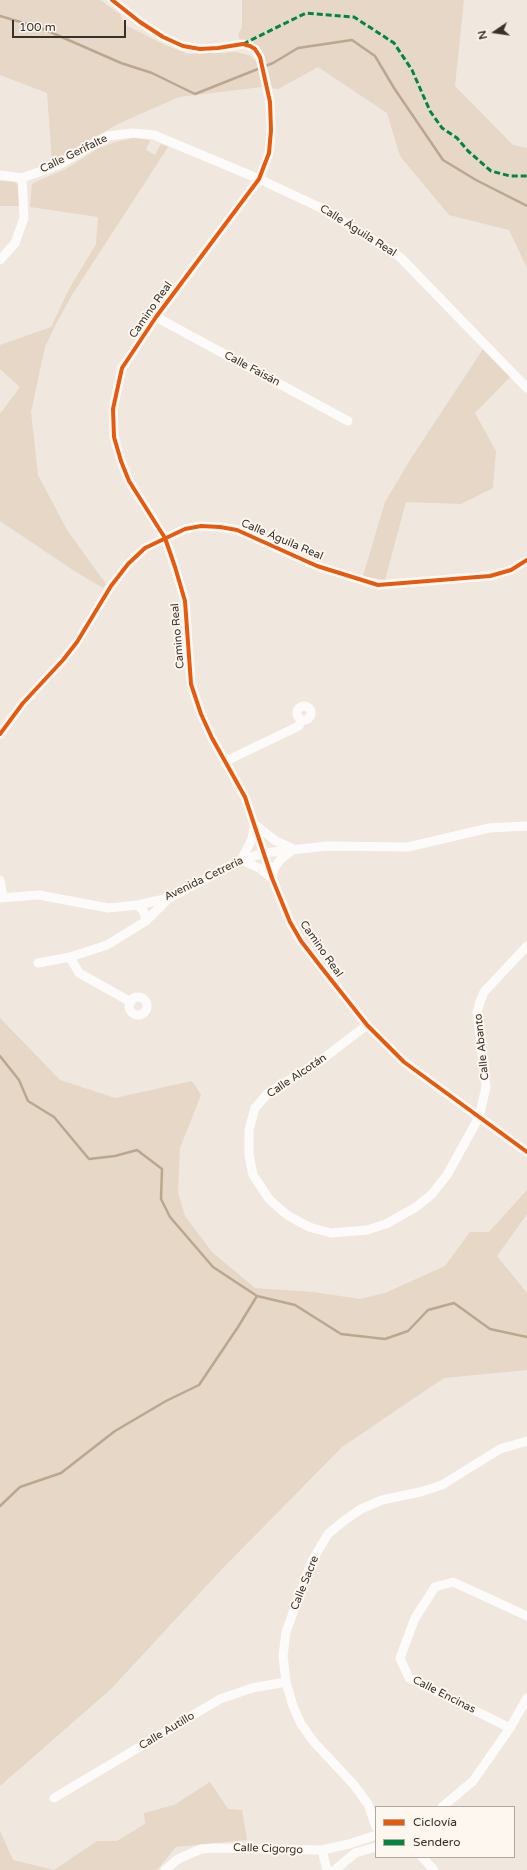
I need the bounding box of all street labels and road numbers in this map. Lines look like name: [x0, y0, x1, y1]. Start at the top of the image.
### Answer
street label: Calle Gerifalte: [38, 132, 110, 176]
street label: Calle Águila Real: [317, 202, 399, 260]
street label: Camino Real: [127, 279, 175, 341]
street label: Calle Faisán: [222, 349, 282, 389]
street label: Calle Águila Real: [239, 517, 325, 563]
street label: Camino Real: [169, 603, 187, 669]
street label: Avenida Cetrería: [162, 854, 246, 904]
street label: Camino Real: [297, 918, 345, 980]
street label: Calle Abanto: [472, 1013, 492, 1081]
street label: Calle Alcotán: [265, 1051, 329, 1101]
street label: Calle Sacre: [288, 1554, 322, 1612]
street label: Calle Encinas: [410, 1674, 478, 1716]
street label: Calle Autillo: [137, 1709, 197, 1753]
street label: Calle Cigorgo: [233, 1841, 303, 1857]

